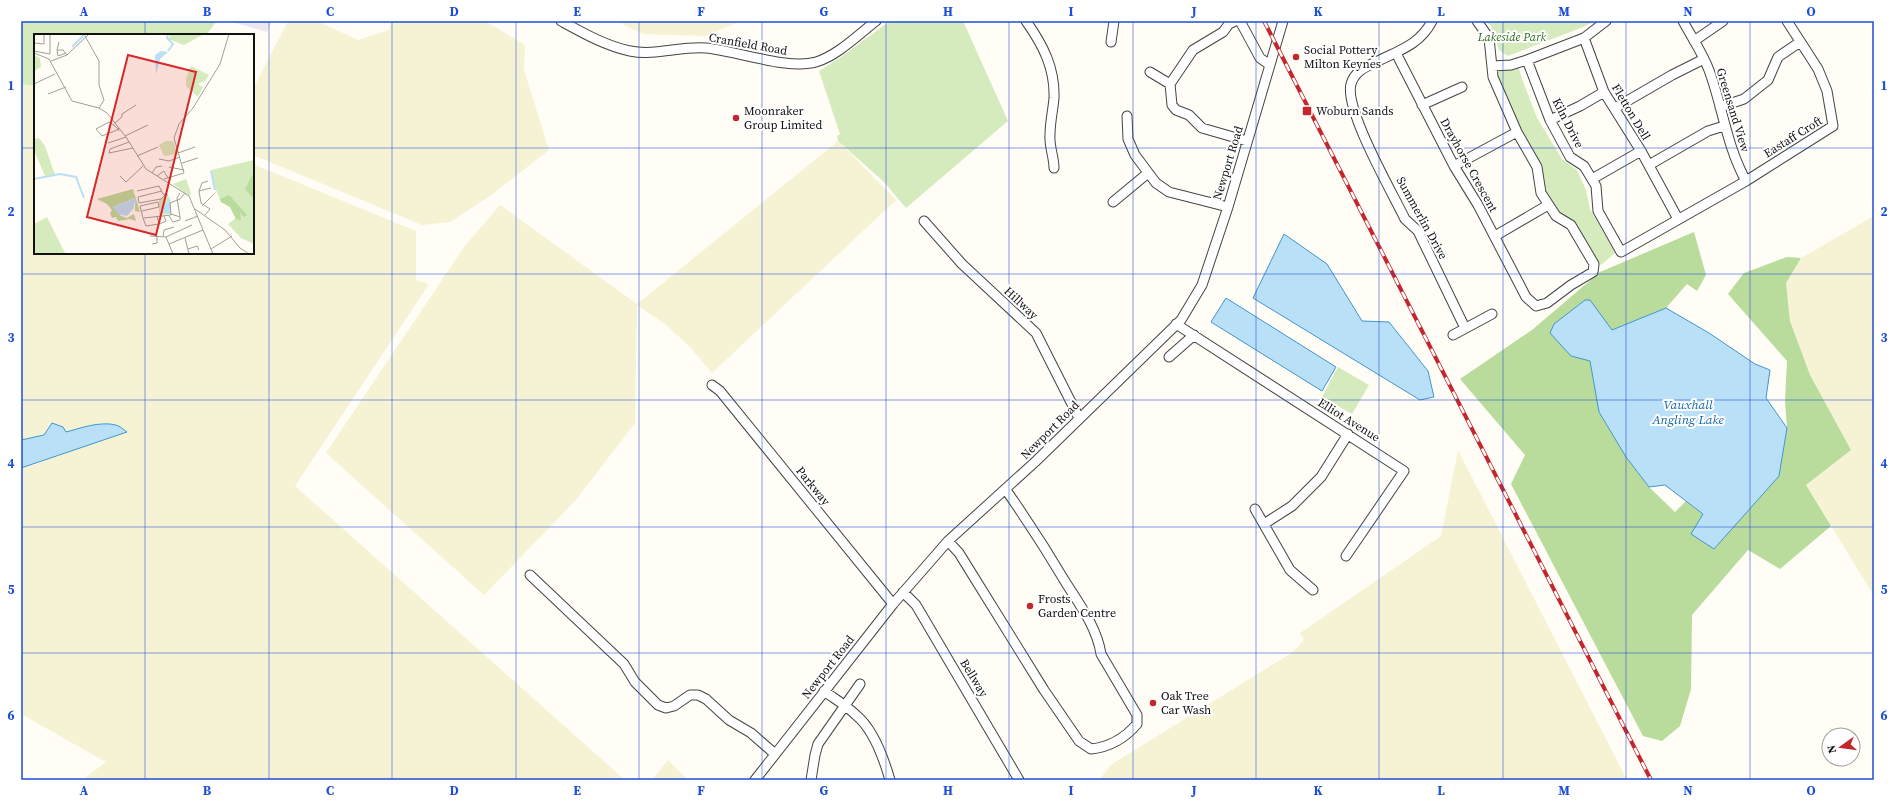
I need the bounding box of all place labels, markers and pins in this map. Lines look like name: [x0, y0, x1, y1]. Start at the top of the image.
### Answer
place label: Social Pottery Milton Keynes: [1304, 42, 1381, 72]
marker: Social Pottery Milton Keynes: [1291, 52, 1301, 62]
place label: Moonraker Group Limited: [744, 103, 822, 133]
place label: Woburn Sands: [1316, 103, 1394, 119]
marker: Woburn Sands: [1301, 105, 1313, 117]
marker: Moonraker Group Limited: [731, 113, 741, 123]
place label: Frosts Garden Centre: [1038, 591, 1116, 621]
marker: Frosts Garden Centre: [1025, 601, 1035, 611]
place label: Oak Tree Car Wash: [1161, 688, 1211, 718]
marker: Oak Tree Car Wash: [1148, 698, 1158, 708]

